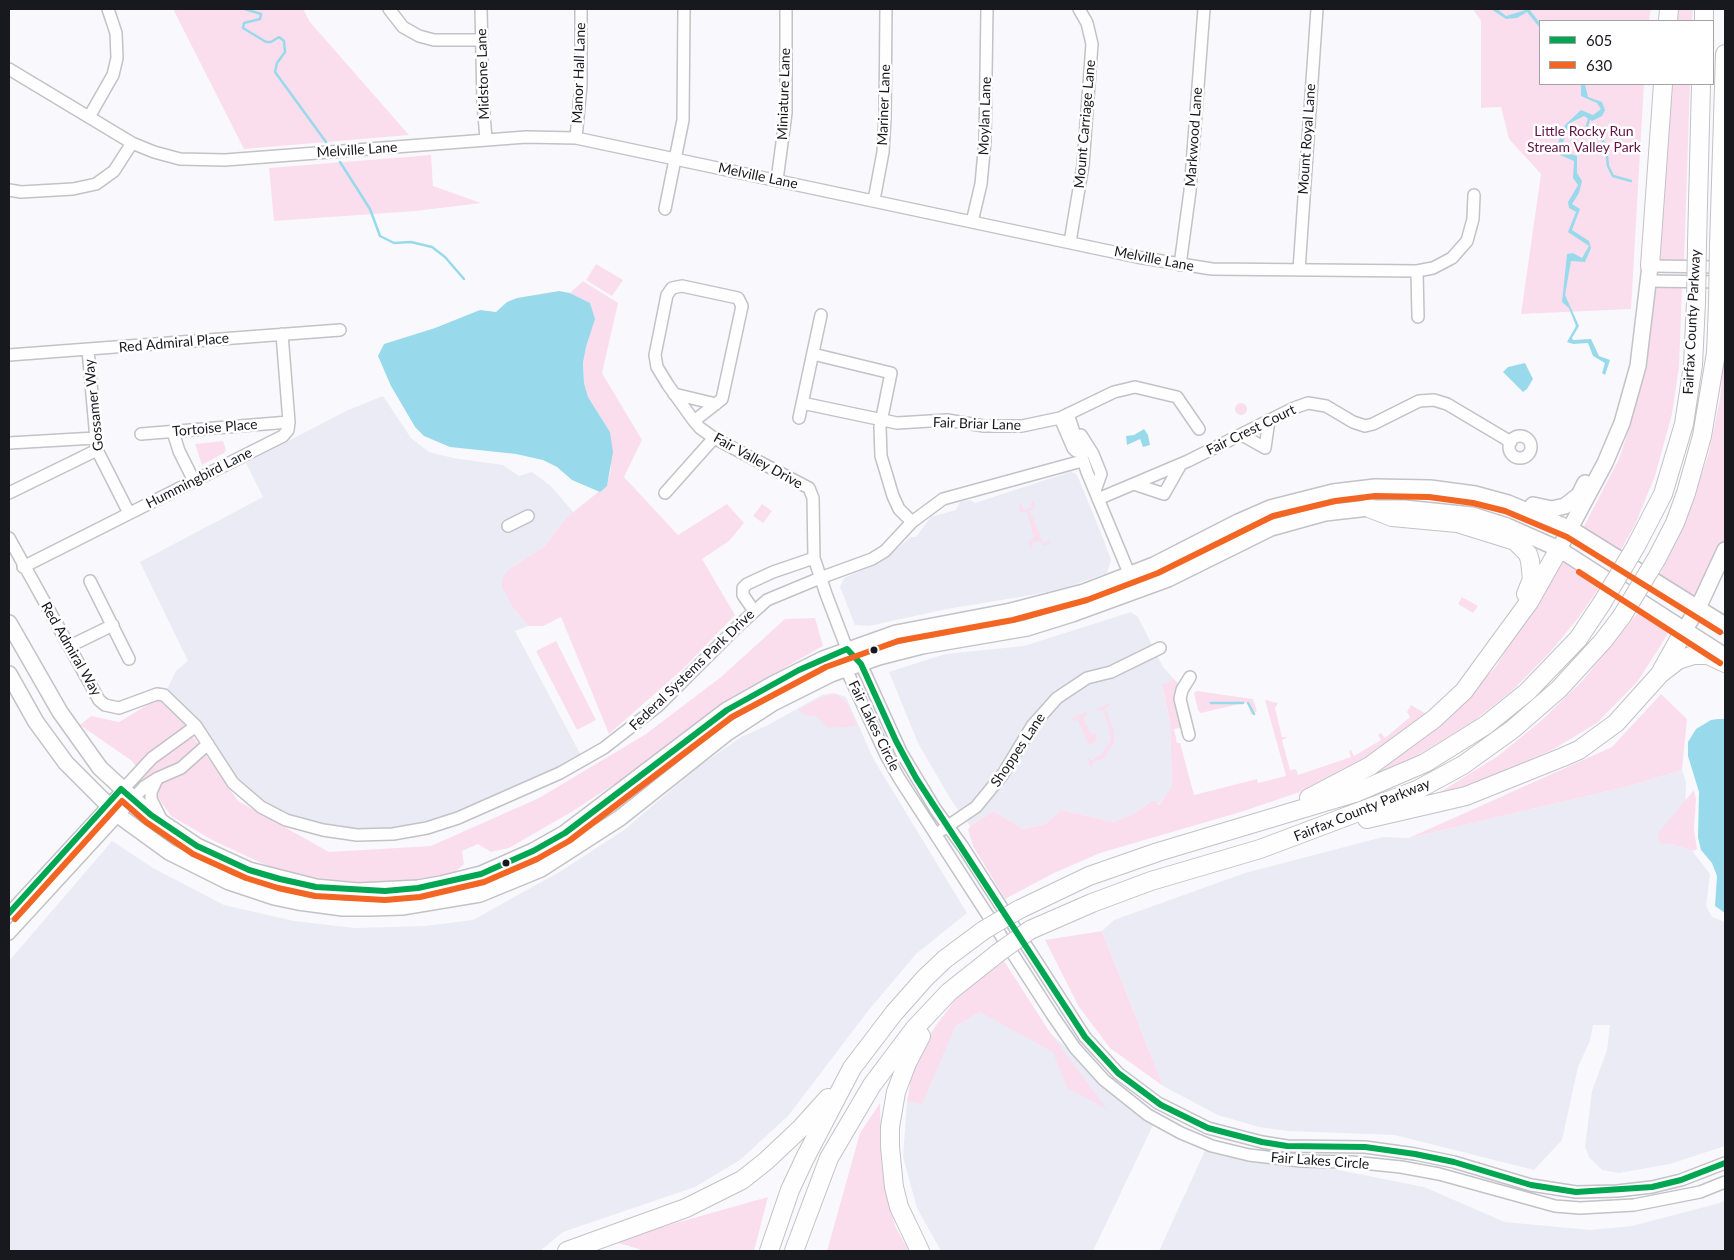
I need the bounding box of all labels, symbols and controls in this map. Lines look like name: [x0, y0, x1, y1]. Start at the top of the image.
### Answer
legend: [1539, 20, 1714, 85]
street label: Manor Hall Lane: [569, 22, 589, 124]
street label: Midstone Lane: [473, 28, 493, 120]
text: 605: [1586, 31, 1612, 49]
street label: Miniature Lane: [774, 48, 794, 140]
text: 630: [1586, 56, 1612, 74]
street label: Mount Carriage Lane: [1071, 59, 1099, 189]
street label: Mariner Lane: [874, 64, 894, 146]
street label: Moylan Lane: [975, 76, 995, 156]
street label: Mount Royal Lane: [1295, 83, 1319, 195]
street label: Markwood Lane: [1182, 87, 1206, 187]
park label: Little Rocky Run Stream Valley Park: [1527, 123, 1641, 156]
street label: Melville Lane: [316, 139, 398, 161]
street label: Melville Lane: [717, 159, 799, 193]
street label: Melville Lane: [1113, 243, 1195, 275]
street label: Fairfax County Parkway: [1680, 249, 1704, 395]
street label: Red Admiral Place: [118, 330, 230, 356]
street label: Gossamer Way: [81, 358, 107, 452]
street label: Fair Crest Court: [1204, 401, 1298, 459]
street label: Fair Briar Lane: [933, 414, 1021, 434]
street label: Tortoise Place: [172, 416, 258, 440]
street label: Fair Valley Drive: [710, 430, 806, 492]
street label: Hummingbird Lane: [143, 444, 255, 512]
street label: Red Admiral Way: [37, 599, 105, 699]
street label: Federal Systems Park Drive: [626, 606, 758, 734]
unlabelled marker: [869, 645, 879, 655]
street label: Fair Lakes Circle: [845, 678, 903, 774]
street label: Shoppes Lane: [987, 710, 1049, 790]
street label: Fairfax County Parkway: [1291, 775, 1433, 845]
unlabelled marker: [501, 858, 511, 868]
street label: Fair Lakes Circle: [1270, 1149, 1370, 1173]

